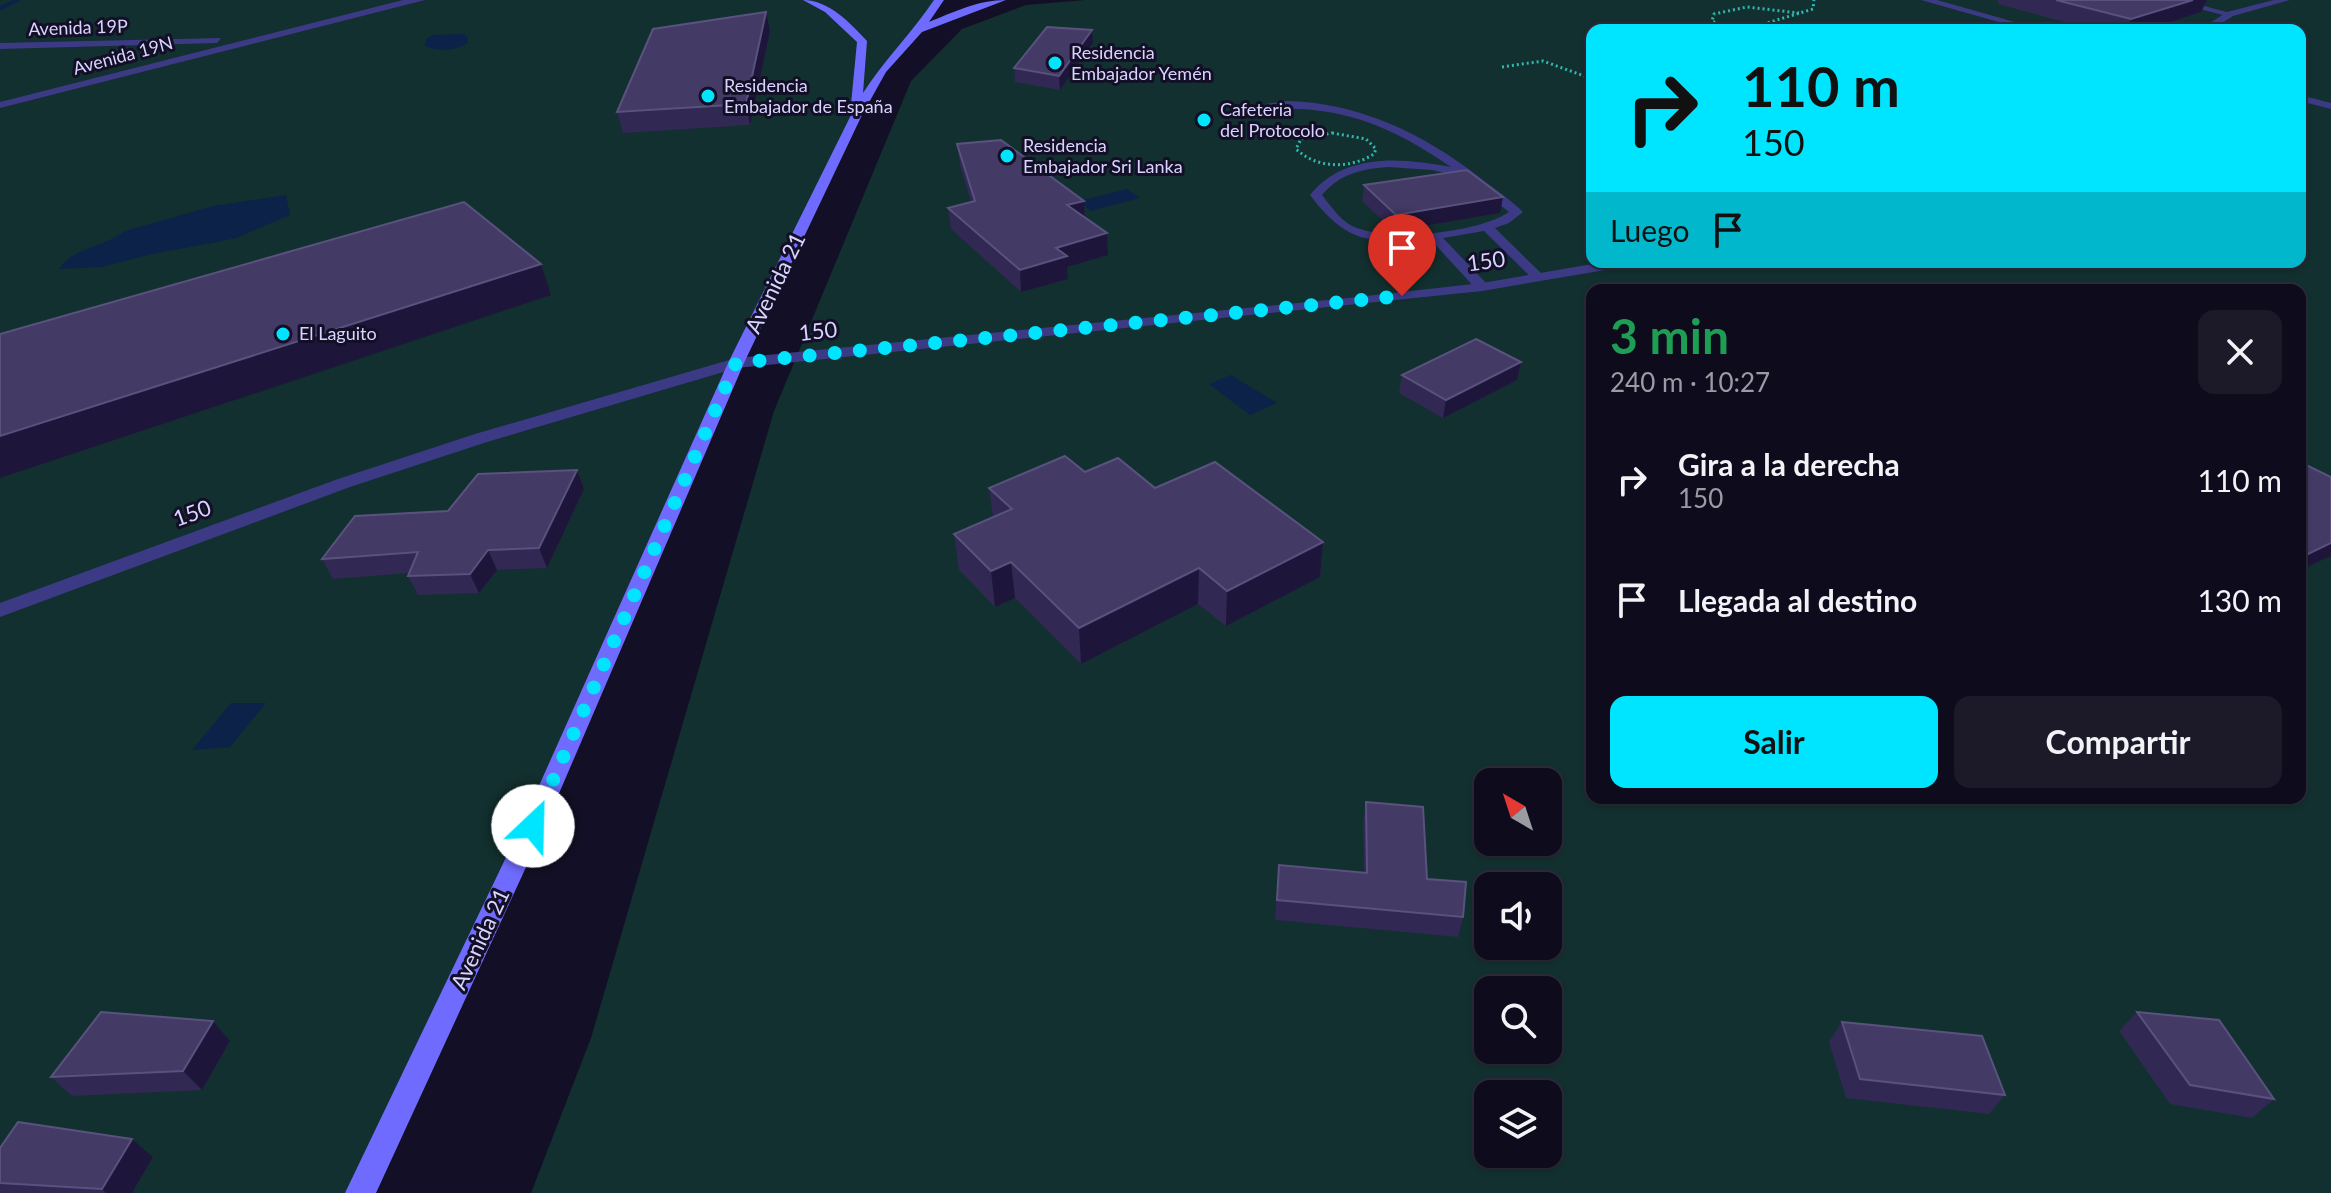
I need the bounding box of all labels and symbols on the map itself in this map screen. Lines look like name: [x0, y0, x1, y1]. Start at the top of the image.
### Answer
street label: Avenida 19P: [28, 14, 128, 40]
street label: Avenida 19N: [70, 31, 175, 79]
place label: Residencia Embajador Yemén: [1071, 41, 1212, 84]
marker: Residencia Embajador Yemén: [1046, 54, 1064, 72]
place label: Residencia Embajador de España: [724, 74, 893, 117]
marker: Residencia Embajador de España: [699, 87, 717, 105]
place label: Cafeteria del Protocolo: [1220, 98, 1325, 141]
marker: Cafeteria del Protocolo: [1195, 111, 1213, 129]
place label: Residencia Embajador Sri Lanka: [1023, 134, 1183, 177]
marker: Residencia Embajador Sri Lanka: [998, 147, 1016, 165]
pin: [1368, 214, 1436, 296]
street label: Avenida 21: [739, 228, 810, 338]
street label: 150: [1465, 244, 1507, 277]
street label: 150: [798, 315, 839, 346]
place label: El Laguito: [299, 322, 377, 344]
marker: El Laguito: [274, 325, 292, 343]
street label: 150: [169, 493, 215, 532]
north arrow: [1474, 768, 1562, 856]
position arrow: [491, 784, 575, 868]
street label: Avenida 21: [444, 884, 515, 994]

